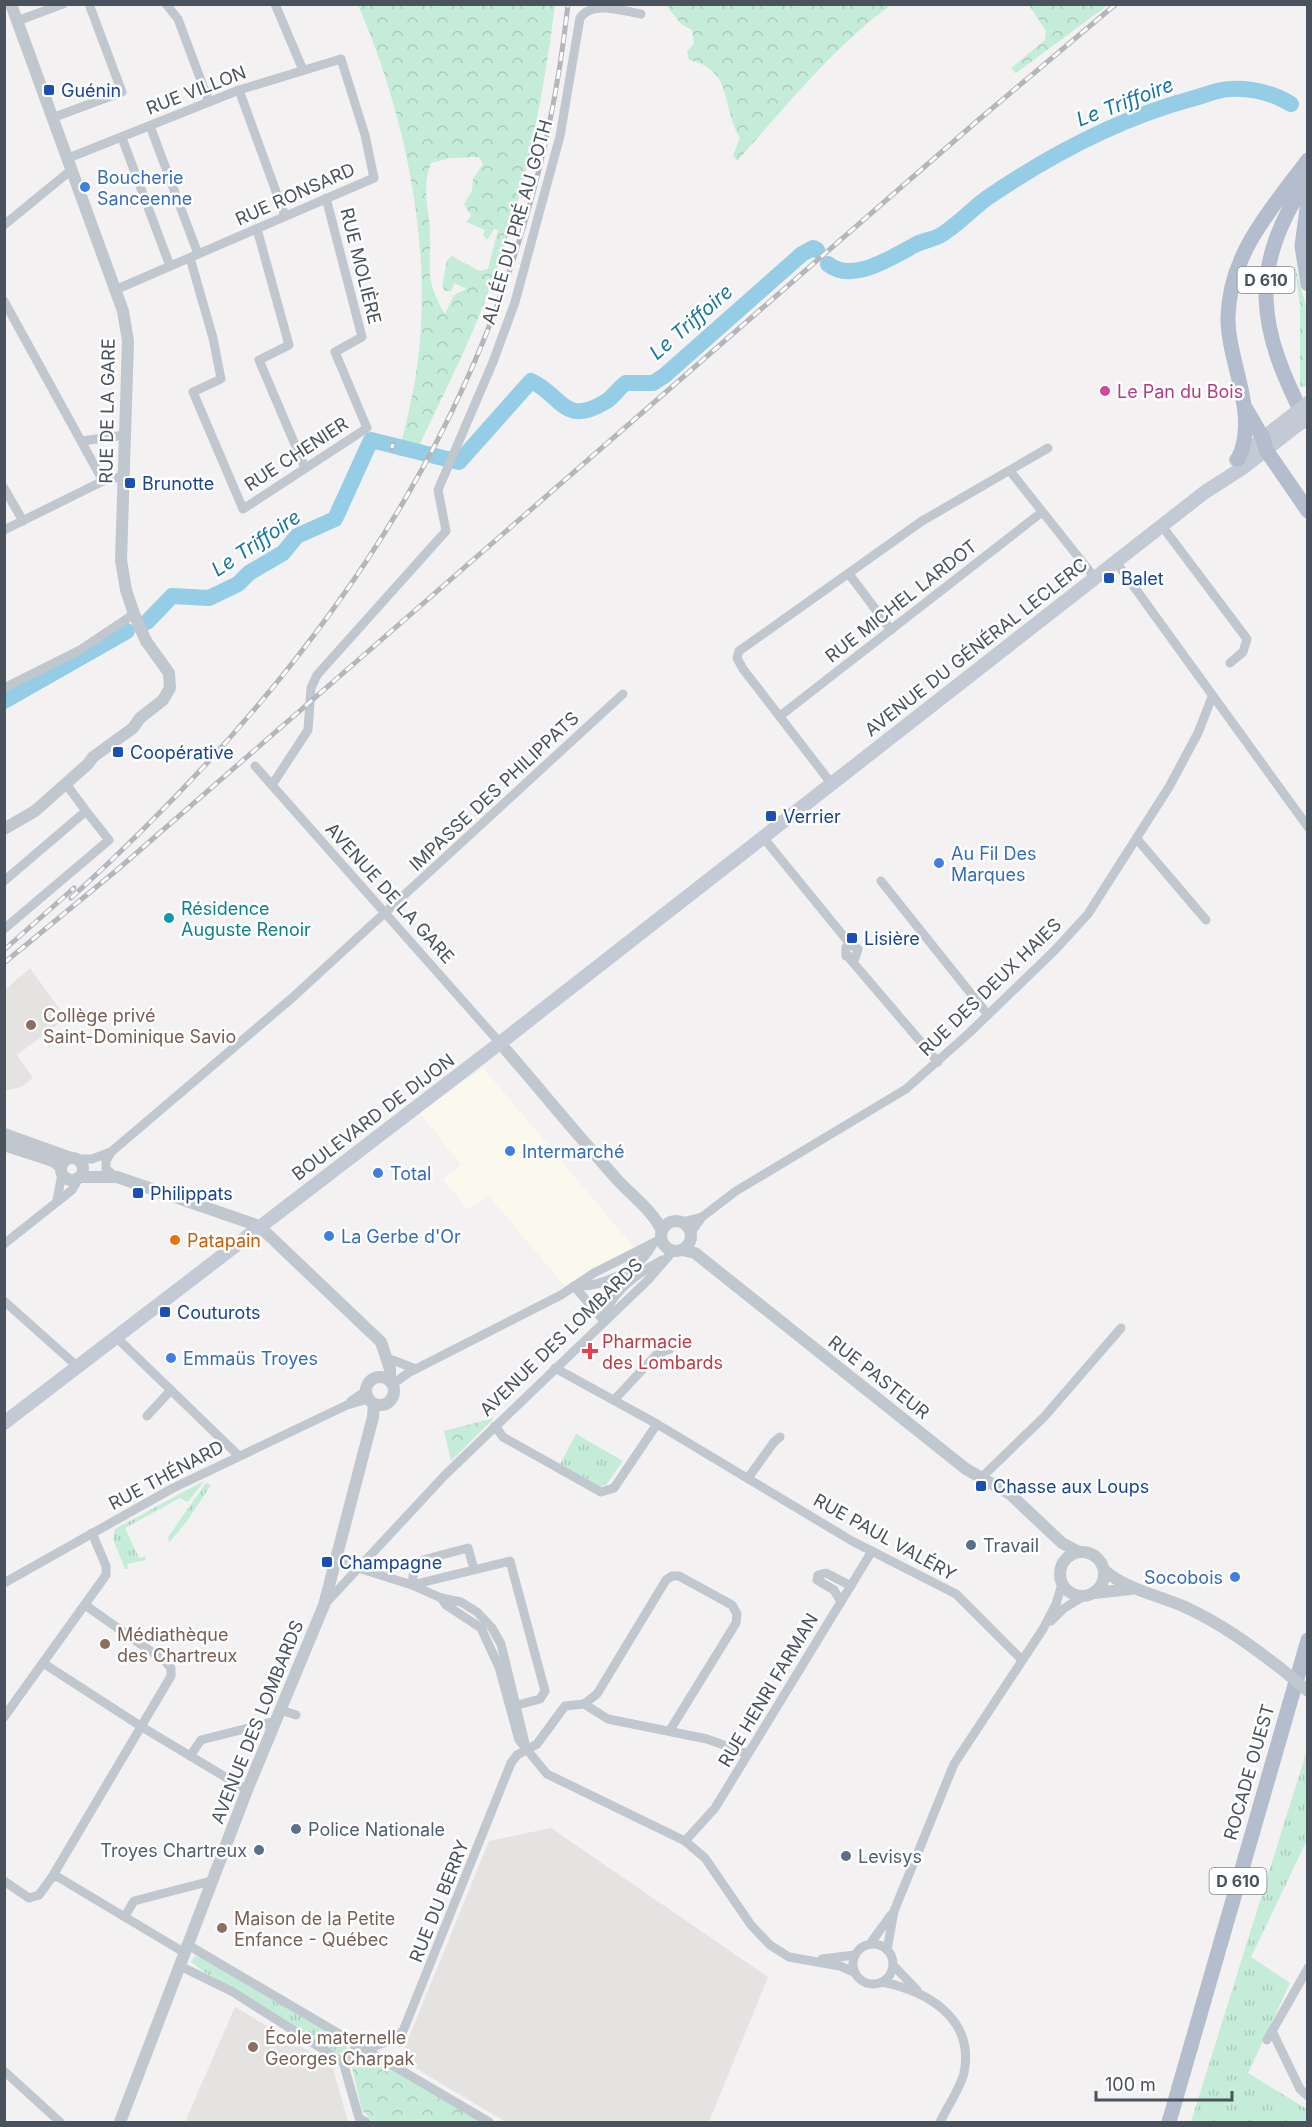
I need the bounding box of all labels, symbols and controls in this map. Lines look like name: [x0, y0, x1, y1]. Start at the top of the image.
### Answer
street label: RUE VILLON: [143, 61, 249, 119]
water label: Le Triffoire: [1073, 73, 1177, 131]
place label: Guénin: [61, 80, 121, 101]
marker: Guénin: [42, 83, 56, 97]
street label: ALLÉE DU PRÉ AU GOTH: [477, 117, 556, 327]
street label: RUE RONSARD: [232, 158, 358, 230]
place label: Boucherie Sanceenne: [97, 167, 192, 209]
marker: Boucherie Sanceenne: [78, 180, 92, 194]
street label: RUE MOLIÈRE: [336, 205, 387, 326]
road number: D 610: [1238, 267, 1294, 293]
water label: Le Triffoire: [645, 279, 737, 365]
street label: RUE DE LA GARE: [95, 338, 119, 484]
place label: Le Pan du Bois: [1117, 381, 1243, 402]
marker: Le Pan du Bois: [1098, 384, 1112, 398]
street label: RUE CHENIER: [240, 413, 352, 495]
place label: Brunotte: [142, 473, 214, 494]
marker: Brunotte: [123, 476, 137, 490]
water label: Le Triffoire: [207, 505, 305, 581]
street label: RUE MICHEL LARDOT: [821, 535, 981, 667]
street label: AVENUE DU GÉNÉRAL LECLERC: [860, 553, 1091, 740]
place label: Balet: [1121, 568, 1164, 589]
marker: Balet: [1102, 571, 1116, 585]
street label: IMPASSE DES PHILIPPATS: [405, 707, 583, 875]
place label: Coopérative: [130, 742, 234, 763]
marker: Coopérative: [111, 745, 125, 759]
place label: Verrier: [783, 806, 841, 827]
marker: Verrier: [764, 809, 778, 823]
street label: AVENUE DE LA GARE: [321, 818, 459, 968]
place label: Au Fil Des Marques: [951, 843, 1037, 885]
marker: Au Fil Des Marques: [932, 856, 946, 870]
place label: Résidence Auguste Renoir: [181, 898, 311, 940]
marker: Résidence Auguste Renoir: [162, 911, 176, 925]
street label: RUE DES DEUX HAIES: [915, 914, 1065, 1060]
place label: Lisière: [864, 928, 920, 949]
marker: Lisière: [845, 931, 859, 945]
place label: Collège privé Saint-Dominique Savio: [43, 1005, 236, 1047]
marker: Collège privé Saint-Dominique Savio: [24, 1018, 38, 1032]
street label: BOULEVARD DE DIJON: [288, 1049, 458, 1185]
place label: Intermarché: [522, 1141, 625, 1162]
marker: Intermarché: [503, 1144, 517, 1158]
place label: Total: [390, 1163, 431, 1184]
marker: Total: [371, 1166, 385, 1180]
place label: Philippats: [150, 1183, 233, 1204]
marker: Philippats: [131, 1186, 145, 1200]
place label: La Gerbe d'Or: [341, 1226, 461, 1247]
marker: La Gerbe d'Or: [322, 1229, 336, 1243]
place label: Patapain: [187, 1230, 261, 1251]
marker: Patapain: [168, 1233, 182, 1247]
street label: AVENUE DES LOMBARDS: [475, 1254, 647, 1420]
place label: Couturots: [177, 1302, 261, 1323]
marker: Couturots: [158, 1305, 172, 1319]
place label: Pharmacie des Lombards: [602, 1331, 723, 1373]
street label: RUE PASTEUR: [824, 1331, 934, 1423]
marker: Pharmacie des Lombards: [583, 1344, 597, 1358]
place label: Emmaüs Troyes: [183, 1348, 318, 1369]
marker: Emmaüs Troyes: [164, 1351, 178, 1365]
street label: RUE THÉNARD: [104, 1435, 227, 1514]
place label: Chasse aux Loups: [993, 1476, 1149, 1497]
marker: Chasse aux Loups: [974, 1479, 988, 1493]
street label: RUE PAUL VALÉRY: [810, 1488, 960, 1585]
place label: Travail: [983, 1535, 1039, 1556]
marker: Travail: [964, 1538, 978, 1552]
place label: Champagne: [339, 1552, 442, 1573]
marker: Champagne: [320, 1555, 334, 1569]
place label: Socobois: [1144, 1567, 1223, 1588]
marker: Socobois: [1228, 1570, 1242, 1584]
street label: RUE HENRI FARMAN: [714, 1609, 822, 1771]
street label: AVENUE DES LOMBARDS: [206, 1617, 308, 1827]
place label: Médiathèque des Chartreux: [117, 1624, 238, 1666]
marker: Médiathèque des Chartreux: [98, 1637, 112, 1651]
street label: ROCADE OUEST: [1220, 1702, 1278, 1842]
place label: Police Nationale: [308, 1819, 445, 1840]
marker: Police Nationale: [289, 1822, 303, 1836]
street label: RUE DU BERRY: [405, 1837, 473, 1965]
place label: Troyes Chartreux: [100, 1840, 247, 1861]
marker: Troyes Chartreux: [252, 1843, 266, 1857]
place label: Levisys: [858, 1846, 922, 1867]
marker: Levisys: [839, 1849, 853, 1863]
road number: D 610: [1210, 1868, 1266, 1894]
place label: Maison de la Petite Enfance - Québec: [234, 1908, 395, 1950]
marker: Maison de la Petite Enfance - Québec: [215, 1921, 229, 1935]
place label: École maternelle Georges Charpak: [265, 2026, 415, 2069]
marker: École maternelle Georges Charpak: [246, 2040, 260, 2054]
scale bar: [1096, 2064, 1232, 2102]
text: 100 m: [1105, 2074, 1156, 2095]

